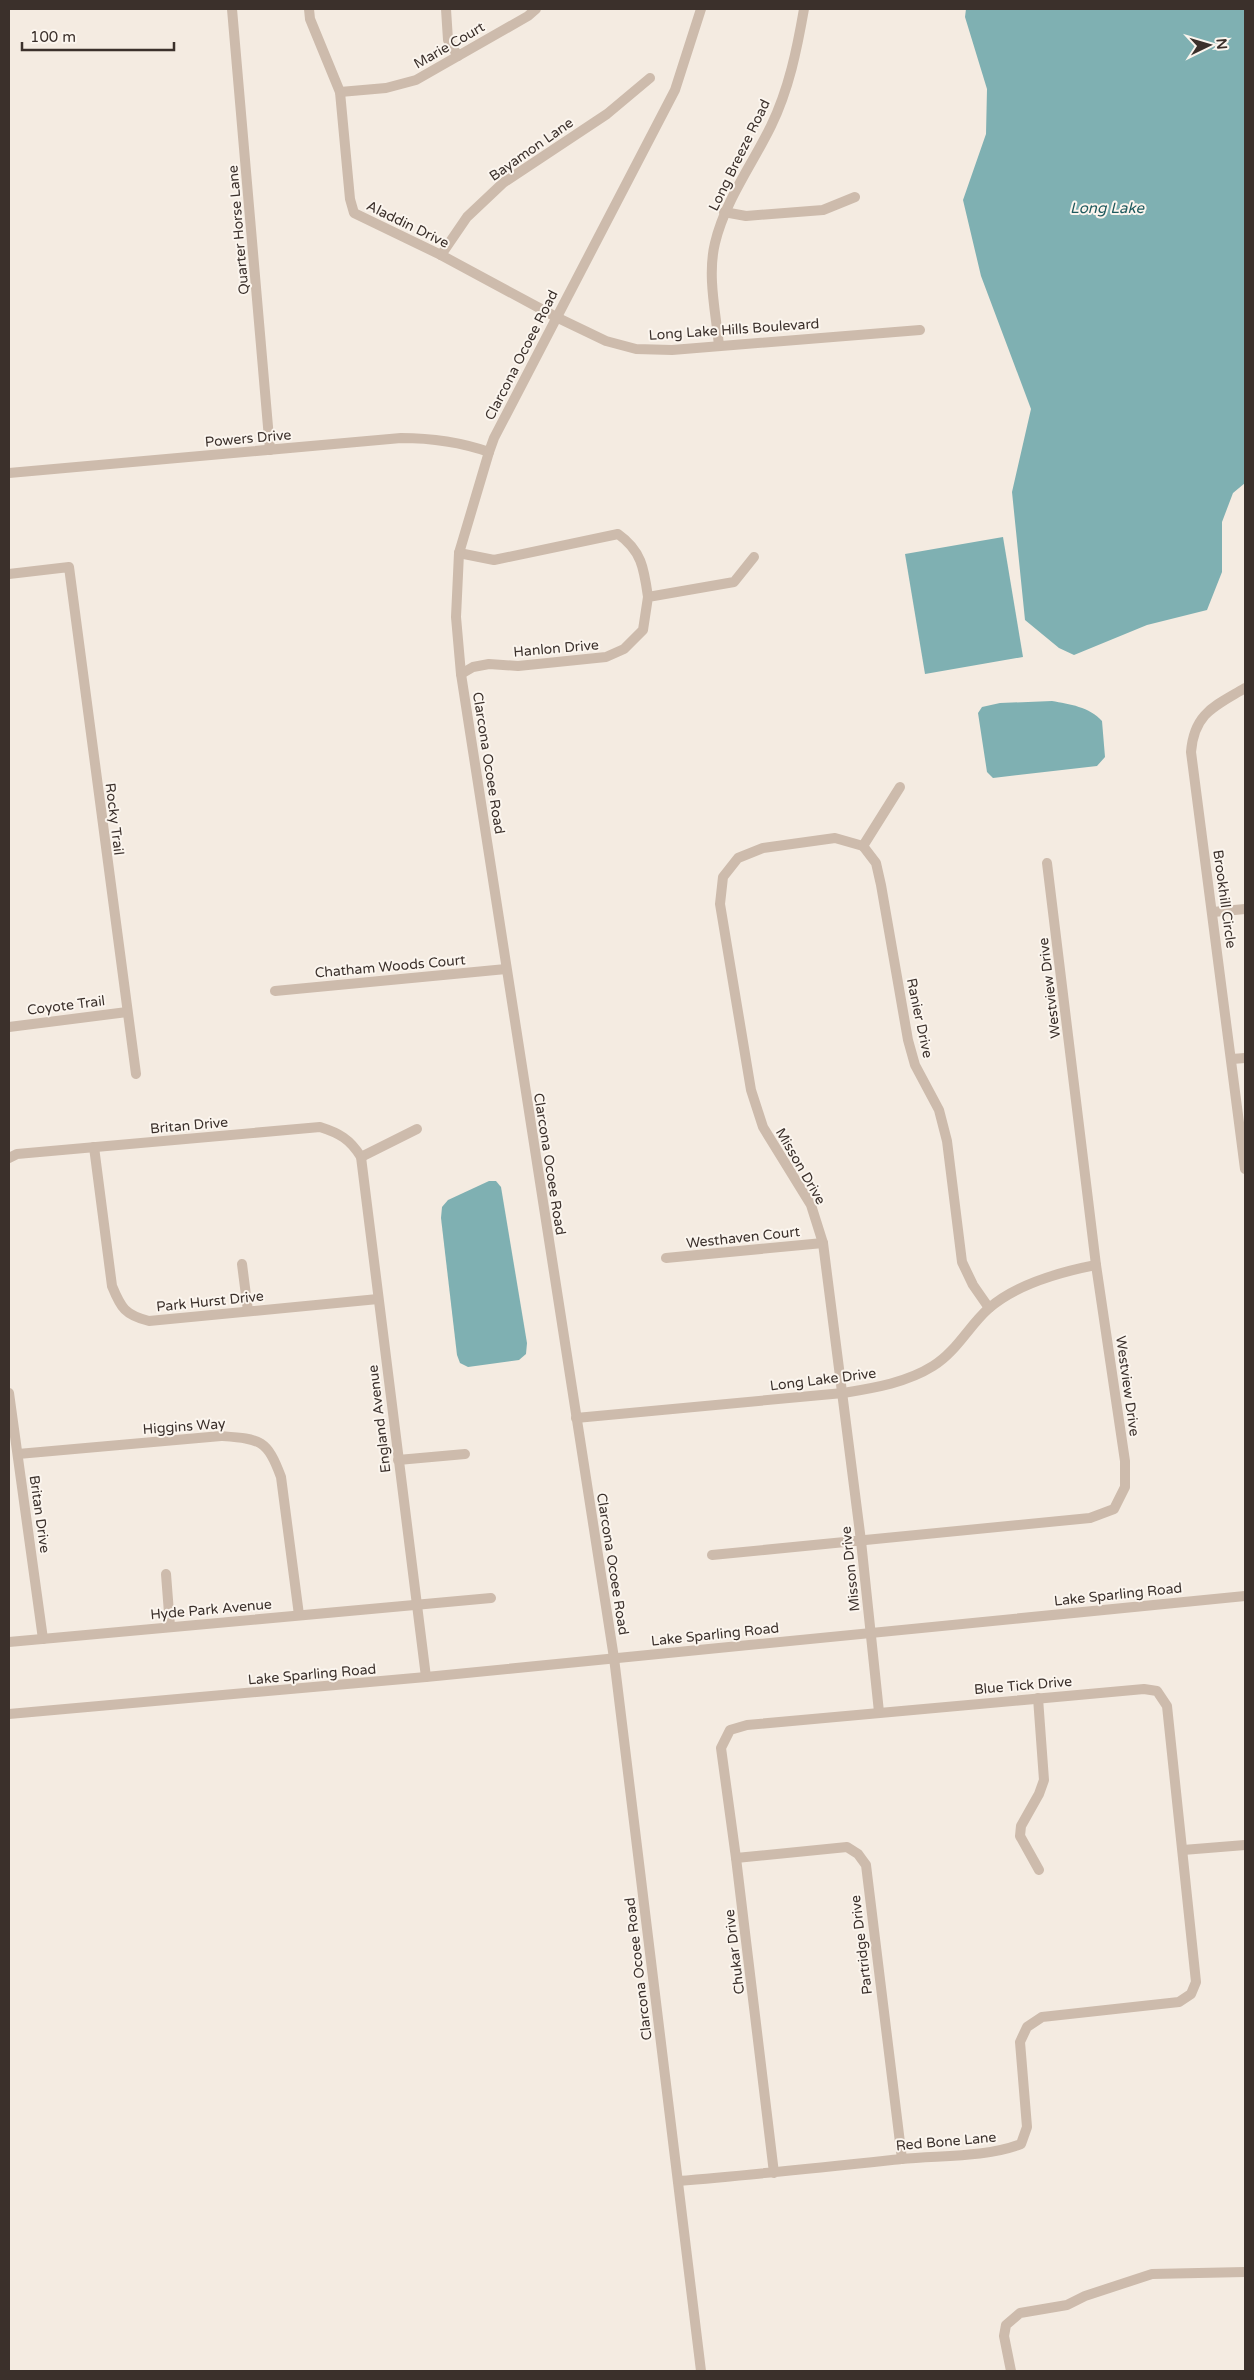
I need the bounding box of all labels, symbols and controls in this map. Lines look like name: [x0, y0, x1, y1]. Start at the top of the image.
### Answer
street label: Marie Court: [411, 18, 488, 73]
scale bar: [22, 20, 175, 52]
north arrow: [1184, 20, 1234, 70]
text: 100 m: [30, 28, 76, 46]
text: N: [1212, 38, 1230, 50]
street label: Long Breeze Road: [705, 97, 774, 214]
street label: Bayamon Lane: [486, 114, 577, 185]
street label: Quarter Horse Lane: [224, 164, 253, 296]
street label: Aladdin Drive: [364, 197, 452, 252]
water label: Long Lake: [1070, 199, 1145, 217]
street label: Clarcona Ocoee Road: [481, 287, 562, 423]
street label: Long Lake Hills Boulevard: [648, 315, 820, 344]
street label: Powers Drive: [204, 426, 292, 451]
street label: Hanlon Drive: [513, 636, 599, 661]
street label: Clarcona Ocoee Road: [469, 691, 508, 835]
street label: Rocky Trail: [102, 782, 127, 856]
street label: Brookhill Circle: [1209, 849, 1240, 949]
street label: Westview Drive: [1035, 937, 1064, 1039]
street label: Chatham Woods Court: [314, 951, 467, 982]
street label: Ranier Drive: [903, 977, 936, 1060]
street label: Coyote Trail: [26, 992, 106, 1019]
street label: Clarcona Ocoee Road: [530, 1092, 569, 1236]
street label: Britan Drive: [149, 1114, 229, 1137]
street label: Misson Drive: [772, 1125, 829, 1208]
street label: Westhaven Court: [685, 1223, 801, 1252]
street label: Park Hurst Drive: [155, 1287, 265, 1316]
street label: Westview Drive: [1112, 1335, 1143, 1438]
street label: England Avenue: [364, 1364, 395, 1474]
street label: Long Lake Drive: [769, 1365, 877, 1394]
street label: Higgins Way: [142, 1415, 226, 1438]
street label: Britan Drive: [26, 1474, 53, 1554]
street label: Clarcona Ocoee Road: [593, 1492, 632, 1636]
street label: Misson Drive: [838, 1525, 863, 1612]
street label: Lake Sparling Road: [1053, 1579, 1183, 1610]
street label: Hyde Park Avenue: [150, 1596, 273, 1623]
street label: Lake Sparling Road: [650, 1619, 780, 1650]
street label: Lake Sparling Road: [247, 1660, 377, 1689]
street label: Blue Tick Drive: [973, 1673, 1073, 1698]
street label: Partridge Drive: [847, 1894, 876, 1996]
street label: Clarcona Ocoee Road: [621, 1896, 656, 2041]
street label: Chukar Drive: [721, 1908, 748, 1995]
street label: Red Bone Lane: [895, 2129, 997, 2154]

